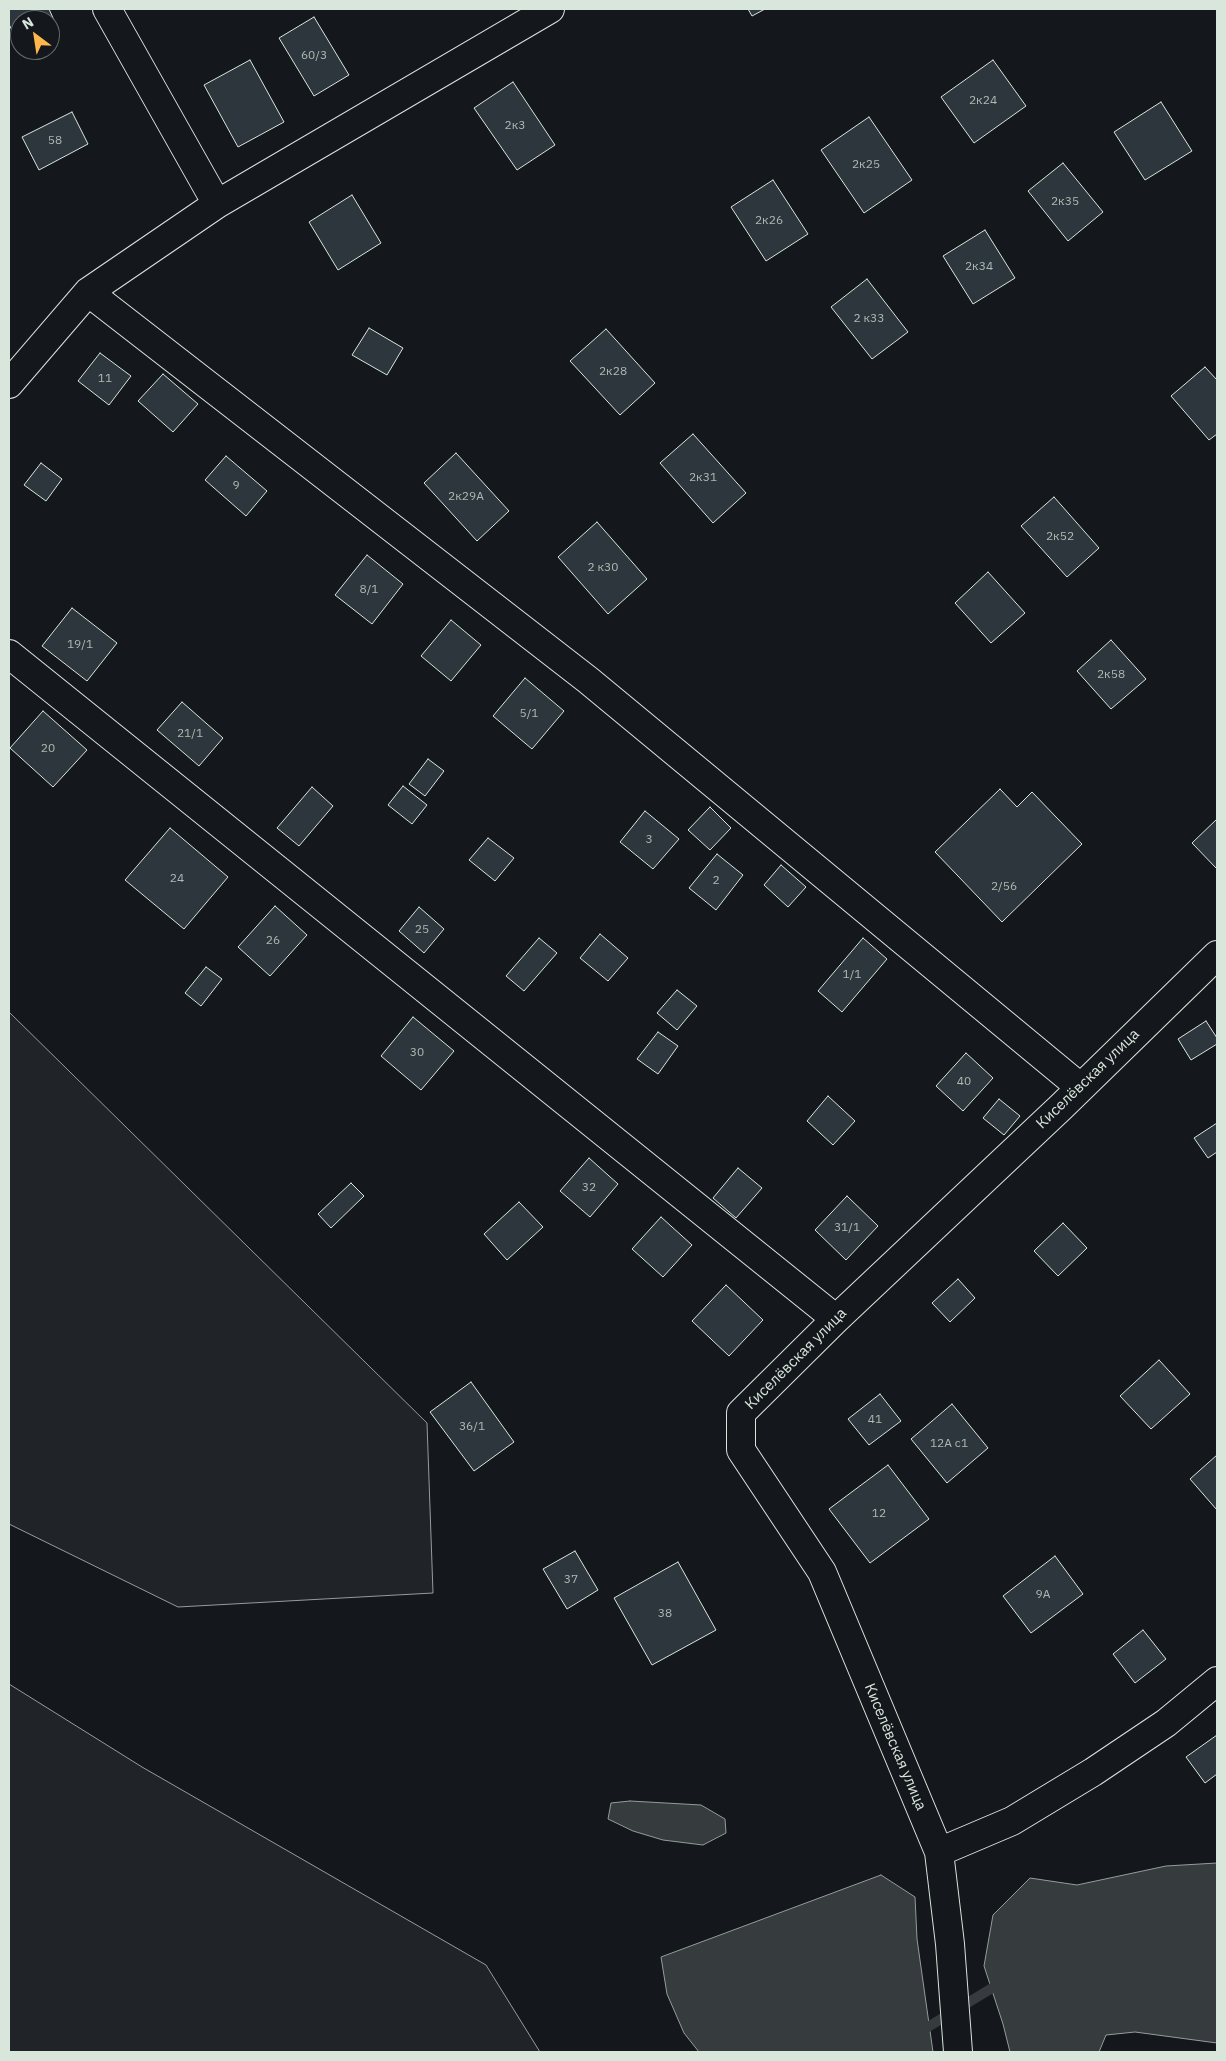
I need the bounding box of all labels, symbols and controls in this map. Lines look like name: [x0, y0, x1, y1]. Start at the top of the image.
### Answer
north arrow: [10, 10, 60, 60]
text: N: [19, 13, 37, 33]
house number: 60/3: [301, 49, 327, 63]
house number: 2к24: [969, 94, 997, 108]
house number: 2к3: [505, 119, 525, 133]
house number: 58: [48, 134, 62, 148]
house number: 2к25: [852, 158, 880, 172]
house number: 2к35: [1051, 195, 1079, 209]
house number: 2к26: [755, 214, 783, 228]
house number: 2к34: [965, 260, 993, 274]
house number: 2 к33: [853, 312, 885, 326]
house number: 2к28: [599, 365, 627, 379]
house number: 11: [98, 372, 112, 386]
house number: 2к31: [689, 471, 717, 485]
house number: 9: [232, 479, 240, 493]
house number: 2к29А: [448, 490, 484, 504]
house number: 2к52: [1046, 530, 1074, 544]
house number: 2 к30: [587, 561, 619, 575]
house number: 8/1: [360, 583, 378, 597]
house number: 19/1: [67, 638, 93, 652]
house number: 2к58: [1097, 668, 1125, 682]
house number: 5/1: [520, 707, 538, 721]
house number: 21/1: [177, 727, 203, 741]
house number: 20: [41, 742, 55, 756]
house number: 3: [645, 833, 653, 847]
house number: 24: [170, 872, 184, 886]
house number: 2: [712, 874, 720, 888]
house number: 2/56: [991, 880, 1017, 894]
house number: 25: [415, 923, 429, 937]
house number: 26: [266, 934, 280, 948]
house number: 1/1: [843, 968, 861, 982]
street label: Киселёвская улица: [1033, 1025, 1143, 1133]
house number: 30: [410, 1046, 424, 1060]
house number: 40: [957, 1075, 971, 1089]
house number: 32: [582, 1181, 596, 1195]
house number: 31/1: [834, 1221, 860, 1235]
street label: Киселёвская улица: [742, 1305, 850, 1413]
house number: 41: [868, 1413, 882, 1427]
house number: 36/1: [459, 1420, 485, 1434]
house number: 12А с1: [930, 1437, 968, 1451]
house number: 12: [872, 1507, 886, 1521]
house number: 37: [564, 1573, 578, 1587]
house number: 9А: [1036, 1588, 1050, 1602]
house number: 38: [658, 1607, 672, 1621]
street label: Киселёвская улица: [860, 1681, 930, 1813]

